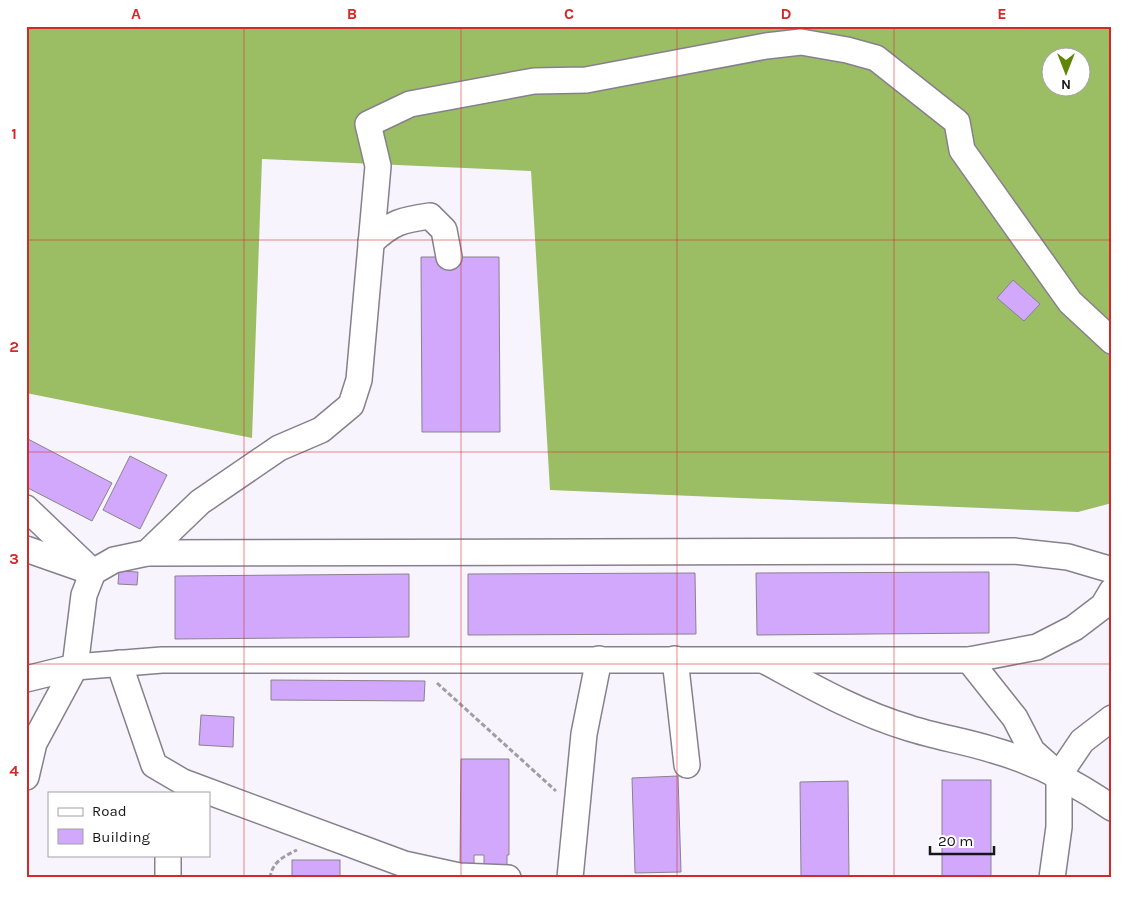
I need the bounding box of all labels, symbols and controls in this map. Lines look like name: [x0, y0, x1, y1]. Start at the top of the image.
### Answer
text: A: [131, 4, 141, 23]
text: B: [347, 4, 357, 23]
text: C: [564, 4, 574, 23]
text: D: [781, 4, 792, 23]
text: E: [997, 4, 1007, 23]
north arrow: [1040, 48, 1090, 98]
text: N: [1061, 76, 1071, 93]
text: 1: [11, 124, 17, 143]
text: 2: [9, 337, 19, 356]
text: 3: [9, 549, 19, 568]
text: 4: [9, 761, 19, 780]
legend: [48, 792, 210, 856]
text: Road: [92, 802, 127, 820]
scale bar: [930, 824, 994, 856]
text: Building: [92, 828, 150, 846]
text: 20 m: [938, 832, 973, 850]

